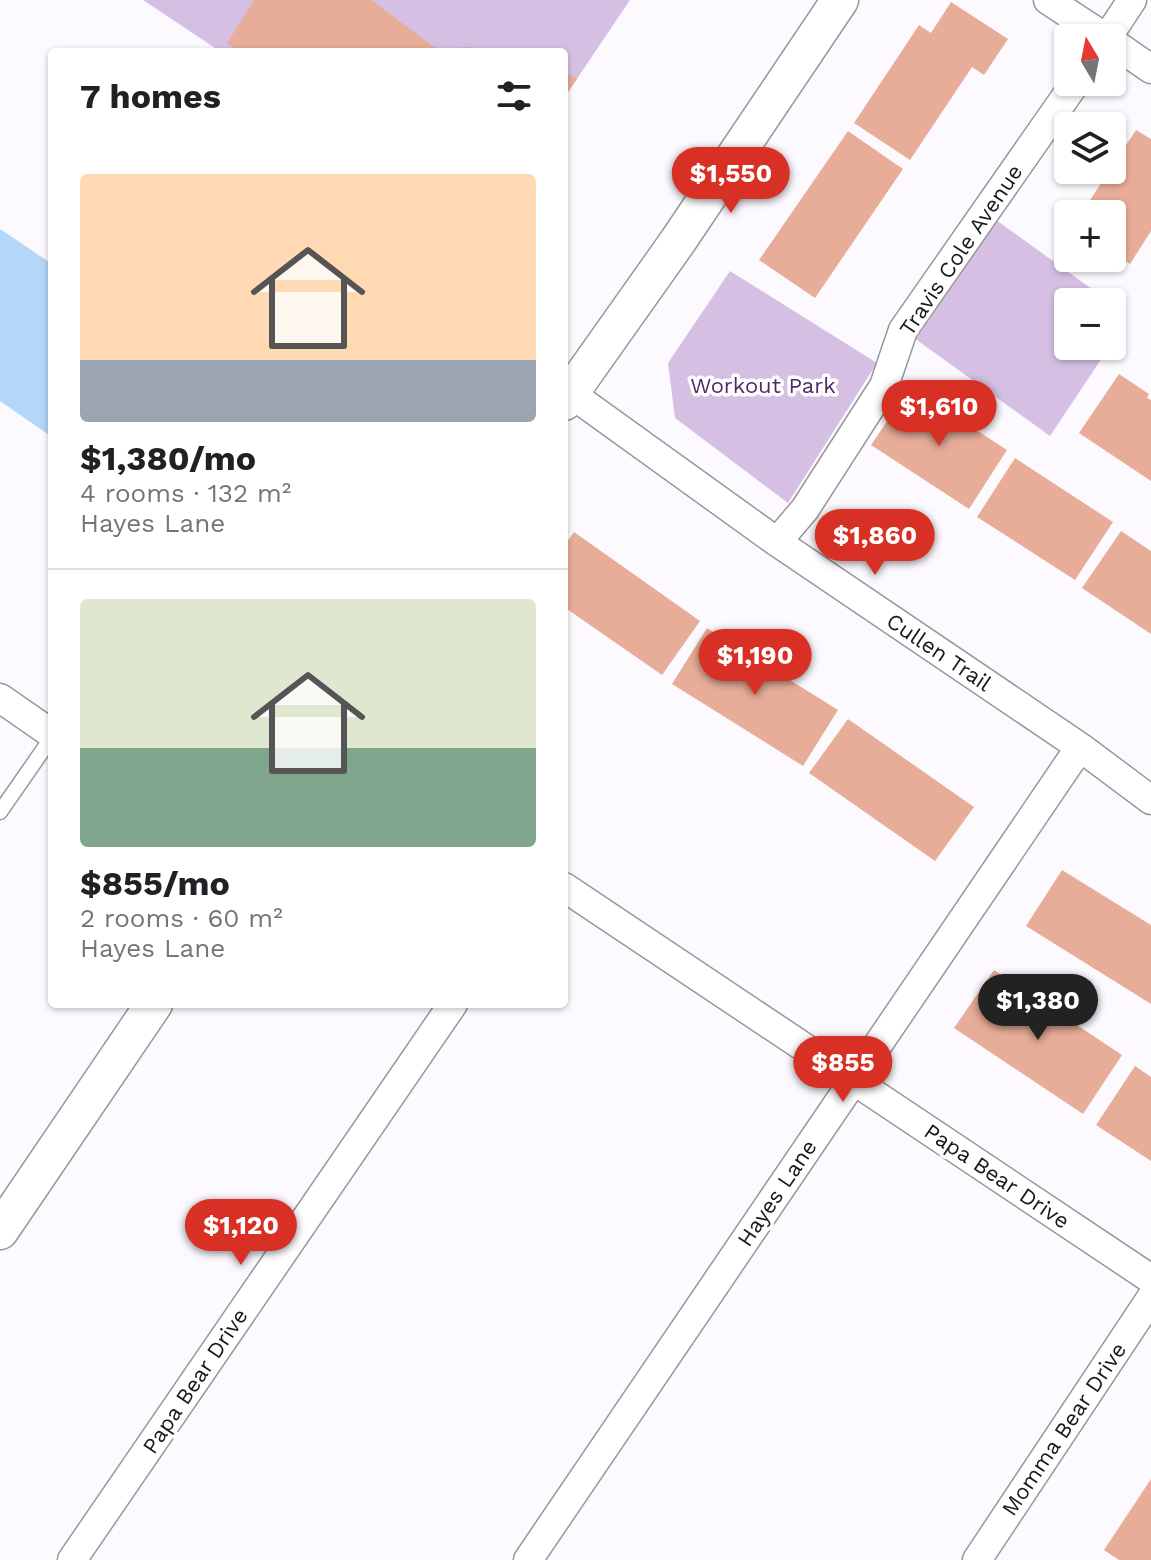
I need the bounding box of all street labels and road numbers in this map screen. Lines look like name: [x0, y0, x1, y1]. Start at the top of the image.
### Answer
street label: Travis Cole Avenue: [894, 160, 1028, 340]
street label: Cullen Trail: [882, 608, 996, 696]
street label: Papa Bear Drive: [920, 1118, 1074, 1234]
street label: Hayes Lane: [732, 1135, 822, 1251]
street label: Papa Bear Drive: [137, 1304, 253, 1458]
street label: Momma Bear Drive: [997, 1338, 1131, 1520]

